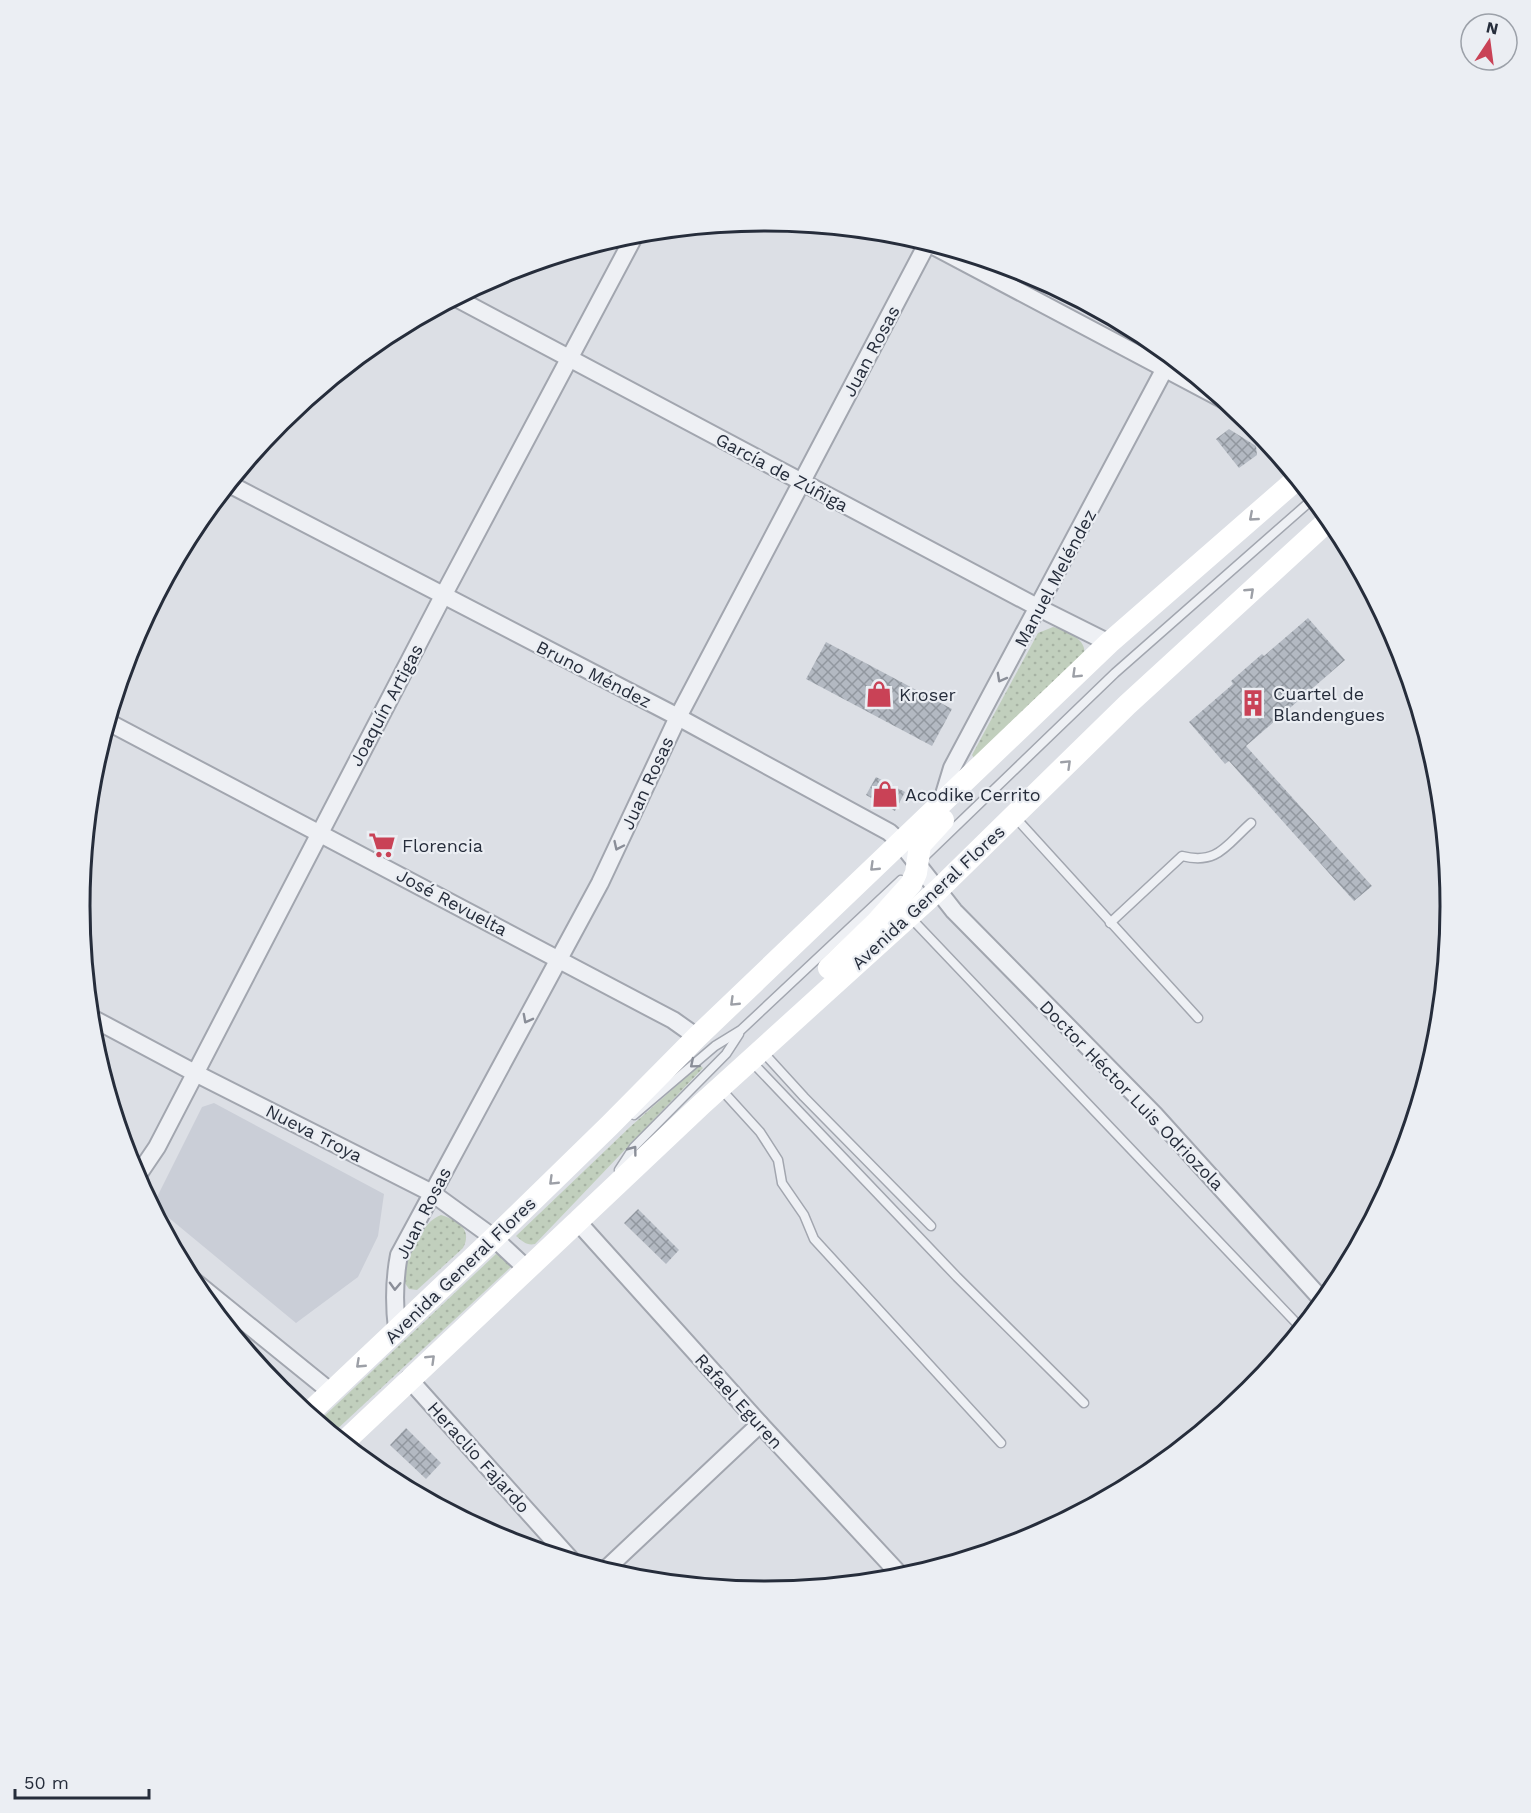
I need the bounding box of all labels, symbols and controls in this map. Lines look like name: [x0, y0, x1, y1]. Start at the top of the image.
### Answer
north arrow: [1459, 12, 1519, 72]
text: N: [1484, 17, 1500, 38]
street label: Juan Rosas: [838, 302, 904, 400]
street label: García de Zúñiga: [712, 428, 852, 516]
street label: Manuel Meléndez: [1010, 506, 1100, 650]
one-way arrow: [1249, 510, 1260, 521]
one-way arrow: [1242, 589, 1253, 600]
street label: Bruno Méndez: [533, 636, 655, 712]
street label: Joaquín Artigas: [345, 640, 427, 770]
one-way arrow: [1072, 667, 1083, 678]
one-way arrow: [997, 672, 1008, 682]
shop icon: Kroser: [864, 679, 894, 709]
place label: Cuartel de Blandengues: [1273, 683, 1385, 725]
place label: Kroser: [899, 684, 956, 705]
building icon: Cuartel de Blandengues: [1238, 688, 1268, 718]
street label: Juan Rosas: [616, 733, 678, 833]
one-way arrow: [1060, 760, 1071, 771]
shop icon: Acodike Cerrito: [870, 779, 900, 809]
place label: Acodike Cerrito: [905, 784, 1041, 805]
street label: Avenida General Flores: [847, 821, 1009, 973]
supermarket icon: Florencia: [367, 830, 397, 860]
place label: Florencia: [402, 835, 483, 856]
one-way arrow: [613, 840, 625, 851]
one-way arrow: [871, 860, 881, 871]
street label: José Revuelta: [393, 864, 511, 940]
one-way arrow: [730, 995, 740, 1006]
street label: Doctor Héctor Luis Odriozola: [1036, 996, 1228, 1194]
one-way arrow: [523, 1013, 534, 1023]
one-way arrow: [690, 1057, 701, 1068]
street label: Nueva Troya: [262, 1100, 366, 1166]
one-way arrow: [626, 1145, 637, 1156]
street label: Juan Rosas: [391, 1164, 455, 1262]
one-way arrow: [550, 1173, 561, 1184]
street label: Avenida General Flores: [380, 1192, 540, 1348]
one-way arrow: [388, 1281, 401, 1290]
street label: Rafael Eguren: [691, 1349, 787, 1453]
one-way arrow: [424, 1355, 434, 1366]
one-way arrow: [357, 1357, 368, 1368]
street label: Heraclio Fajardo: [424, 1397, 534, 1517]
scale bar: [15, 1762, 148, 1800]
text: 50 m: [24, 1772, 69, 1793]

